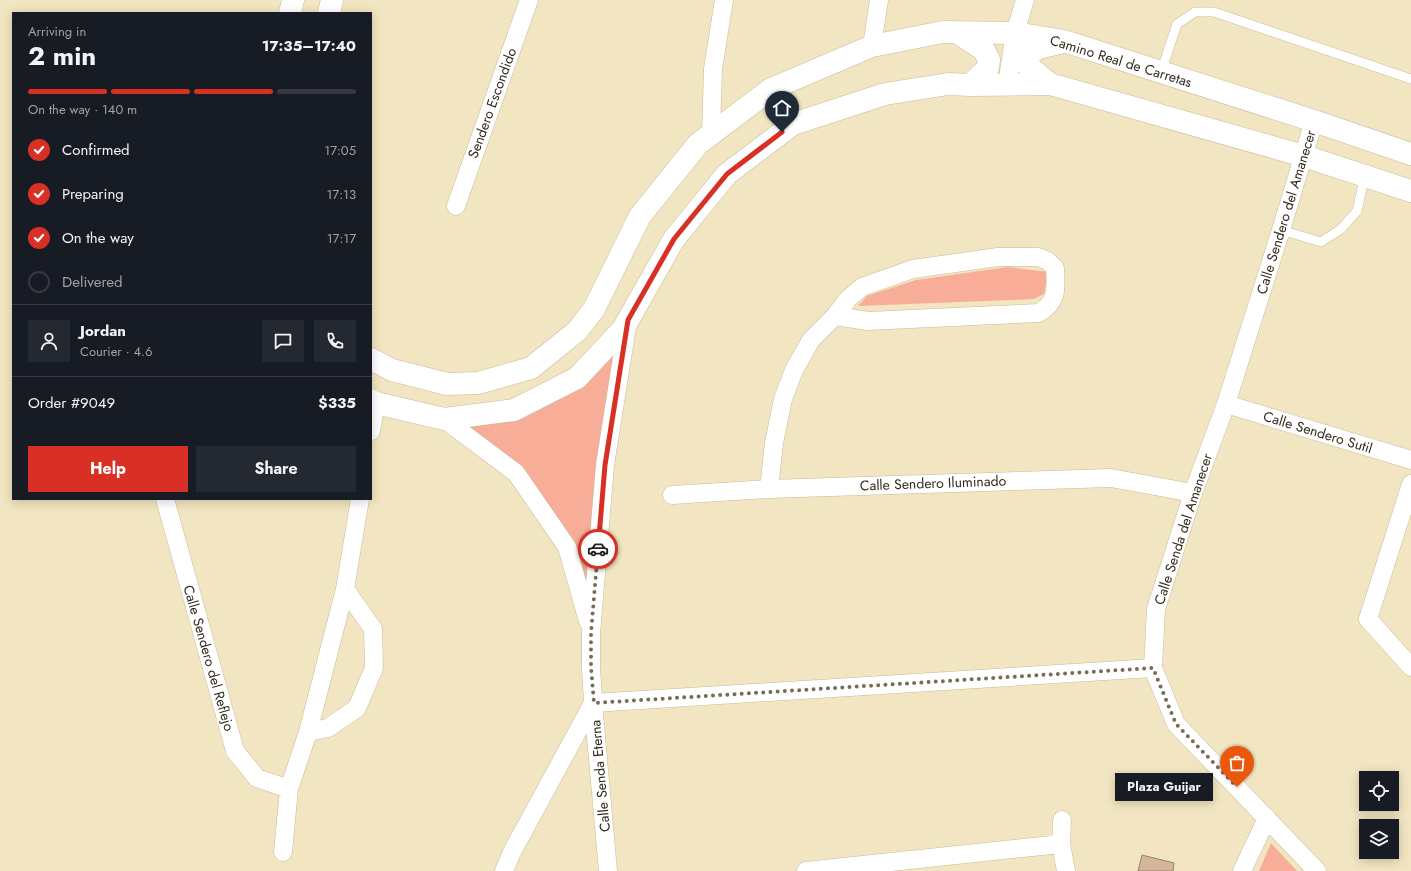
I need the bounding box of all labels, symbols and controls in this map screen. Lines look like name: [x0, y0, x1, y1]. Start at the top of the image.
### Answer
text: Arriving in: [28, 22, 86, 41]
street label: Camino Real de Carretas: [1048, 30, 1195, 92]
text: 17:35–17:40: [262, 35, 356, 57]
text: 2 min: [28, 37, 96, 75]
street label: Sendero Escondido: [463, 45, 521, 161]
pin: [765, 91, 799, 132]
icon: home: [771, 97, 793, 119]
text: On the way · 140 m: [28, 100, 137, 119]
street label: Calle Sendero del Amanecer: [1251, 127, 1321, 297]
icon: check: [28, 139, 50, 161]
text: Confirmed: [62, 139, 130, 161]
text: 17:05: [324, 141, 356, 160]
icon: check: [28, 183, 50, 205]
text: Preparing: [62, 183, 124, 205]
text: 17:13: [326, 185, 356, 204]
icon: check: [28, 227, 50, 249]
text: On the way: [62, 227, 134, 249]
text: 17:17: [327, 229, 356, 248]
text: Delivered: [62, 271, 123, 293]
button: person: [28, 320, 70, 362]
text: Jordan: [80, 320, 126, 342]
button: chat: [262, 320, 304, 362]
button: phone: [314, 320, 356, 362]
text: Courier · 4.6: [80, 342, 153, 361]
text: Order #9049: [28, 392, 115, 414]
text: $335: [318, 392, 356, 414]
street label: Calle Sendero Sutil: [1261, 406, 1375, 458]
button: Help: [28, 446, 188, 492]
button: Share: [196, 446, 356, 492]
street label: Calle Senda del Amanecer: [1149, 451, 1217, 607]
street label: Calle Sendero Iluminado: [860, 470, 1007, 496]
courier: [578, 529, 618, 569]
icon: car: [587, 538, 609, 560]
street label: Calle Sendero del Reflejo: [179, 583, 240, 734]
street label: Calle Senda Eterna: [585, 719, 615, 833]
pin: [1220, 746, 1254, 787]
icon: bag: [1226, 752, 1248, 774]
map controls: [1359, 771, 1399, 859]
button: locate: [1359, 771, 1399, 811]
callout: Plaza Guijar: [1115, 773, 1213, 801]
text: Plaza Guijar: [1127, 777, 1201, 796]
button: layers: [1359, 819, 1399, 859]

